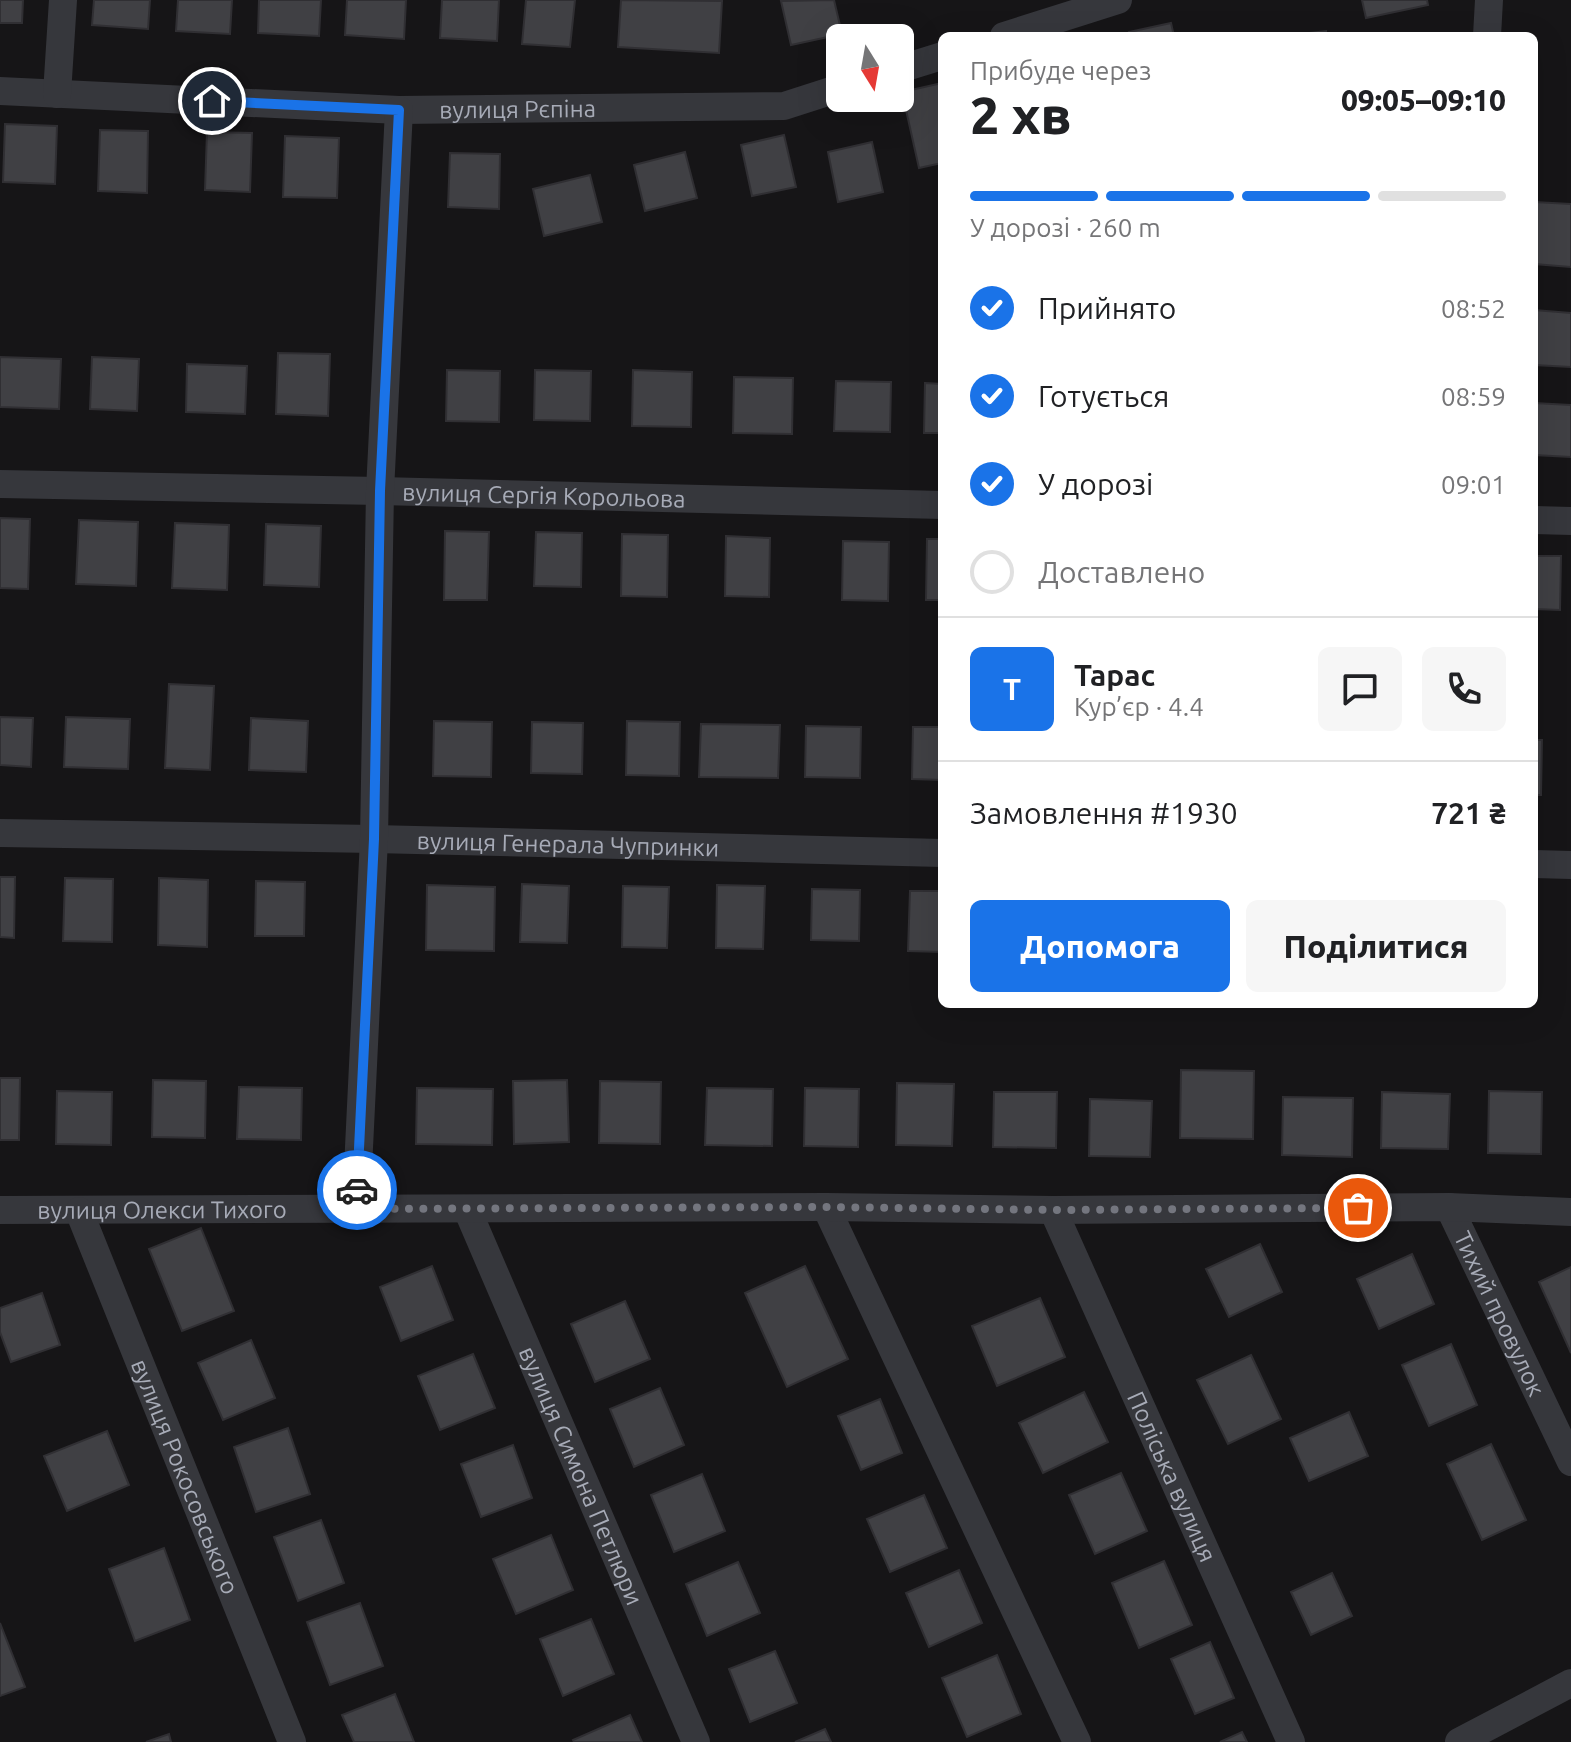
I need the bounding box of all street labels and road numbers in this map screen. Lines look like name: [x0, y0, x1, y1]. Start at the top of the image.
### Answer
street label: вулиця Рєпіна: [439, 94, 596, 123]
street label: вулиця Сергія Корольова: [402, 478, 686, 512]
street label: вулиця Генерала Чупринки: [416, 827, 719, 861]
street label: вулиця Олекси Тихого: [37, 1195, 287, 1223]
street label: Тихий провулок: [1449, 1227, 1551, 1400]
street label: вулиця Симона Петлюри: [514, 1342, 649, 1609]
street label: вулиця Рокосовського: [126, 1355, 245, 1598]
street label: Поліська вулиця: [1122, 1387, 1222, 1566]

